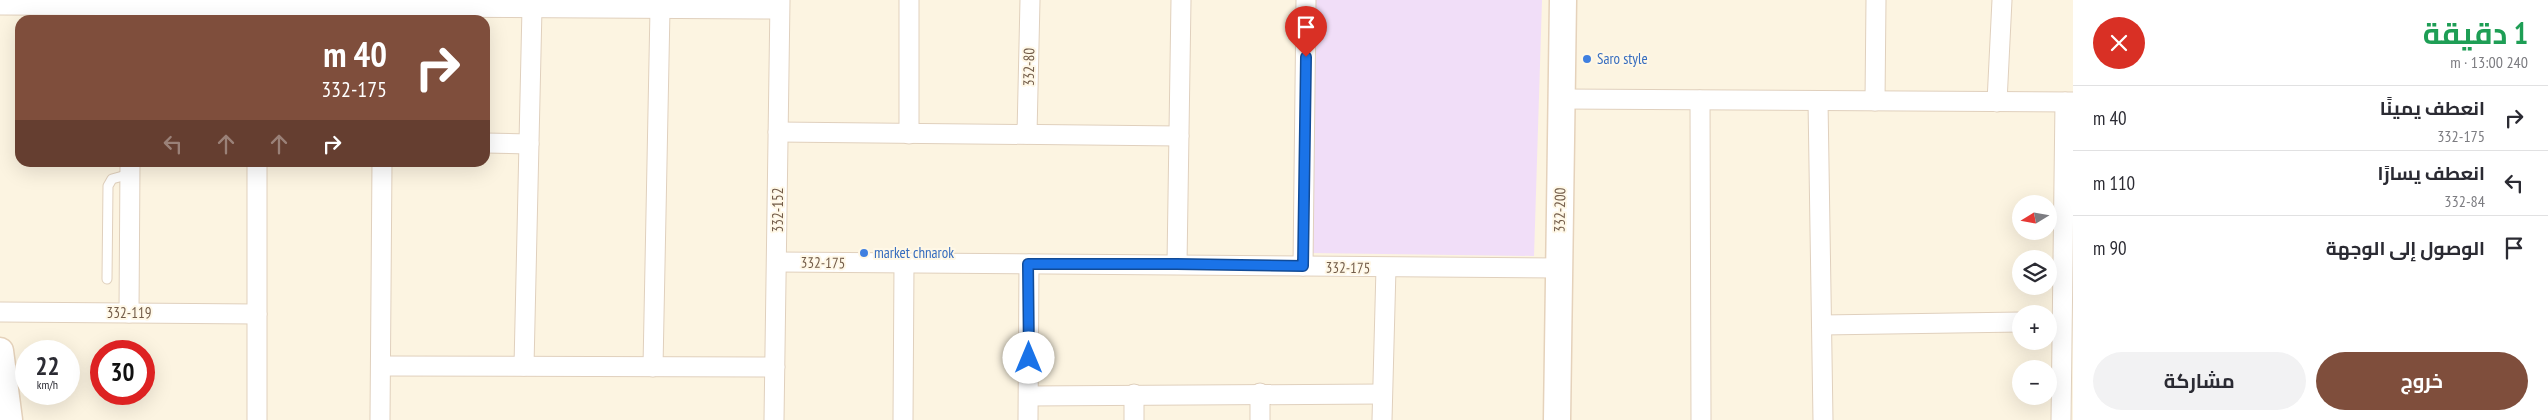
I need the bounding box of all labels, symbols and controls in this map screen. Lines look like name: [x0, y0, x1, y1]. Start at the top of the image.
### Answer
pin: [1285, 6, 1327, 57]
icon: arrive: [1292, 13, 1320, 41]
text: 1 دقيقة: [2423, 13, 2528, 52]
button: close: [2093, 17, 2145, 69]
text: 40 m: [323, 31, 387, 77]
icon: right: [405, 35, 470, 100]
street label: 332-80: [1019, 48, 1038, 86]
place label: Saro style: [1597, 49, 1648, 68]
text: 240 m · 13:00: [2450, 52, 2528, 72]
marker: Saro style: [1581, 53, 1593, 65]
text: 332-175: [321, 75, 387, 103]
text: انعطف يمينًا: [2380, 96, 2485, 120]
icon: right: [2500, 104, 2528, 132]
text: 40 m: [2093, 106, 2127, 130]
text: 332-175: [2437, 126, 2485, 146]
icon: left: [159, 130, 187, 158]
icon: ahead: [212, 130, 240, 158]
icon: ahead: [265, 130, 293, 158]
icon: right: [318, 130, 346, 158]
text: انعطف يسارًا: [2377, 161, 2485, 185]
icon: left: [2500, 169, 2528, 197]
text: 110 m: [2093, 171, 2135, 195]
street label: 332-200: [1550, 187, 1569, 233]
street label: 332-152: [768, 188, 787, 232]
text: 332-84: [2444, 191, 2485, 211]
north arrow: [2012, 195, 2058, 240]
map controls: [2012, 195, 2057, 405]
icon: arrive: [2500, 234, 2528, 262]
text: 90 m: [2093, 236, 2127, 260]
text: الوصول إلى الوجهة: [2326, 236, 2485, 260]
place label: market chnarok: [874, 243, 954, 262]
marker: market chnarok: [858, 247, 870, 259]
button: layers: [2012, 250, 2057, 295]
street label: 332-175: [800, 253, 846, 272]
street label: 332-175: [1325, 258, 1371, 277]
street label: 332-119: [107, 303, 151, 322]
button: +: [2012, 305, 2057, 350]
position arrow: [1002, 331, 1054, 383]
speed limit sign: 30: [90, 340, 155, 405]
text: 22: [36, 350, 59, 382]
button: مشاركة: [2093, 352, 2306, 410]
button: خروج: [2316, 352, 2528, 410]
button: −: [2012, 360, 2057, 405]
text: km/h: [37, 377, 58, 392]

